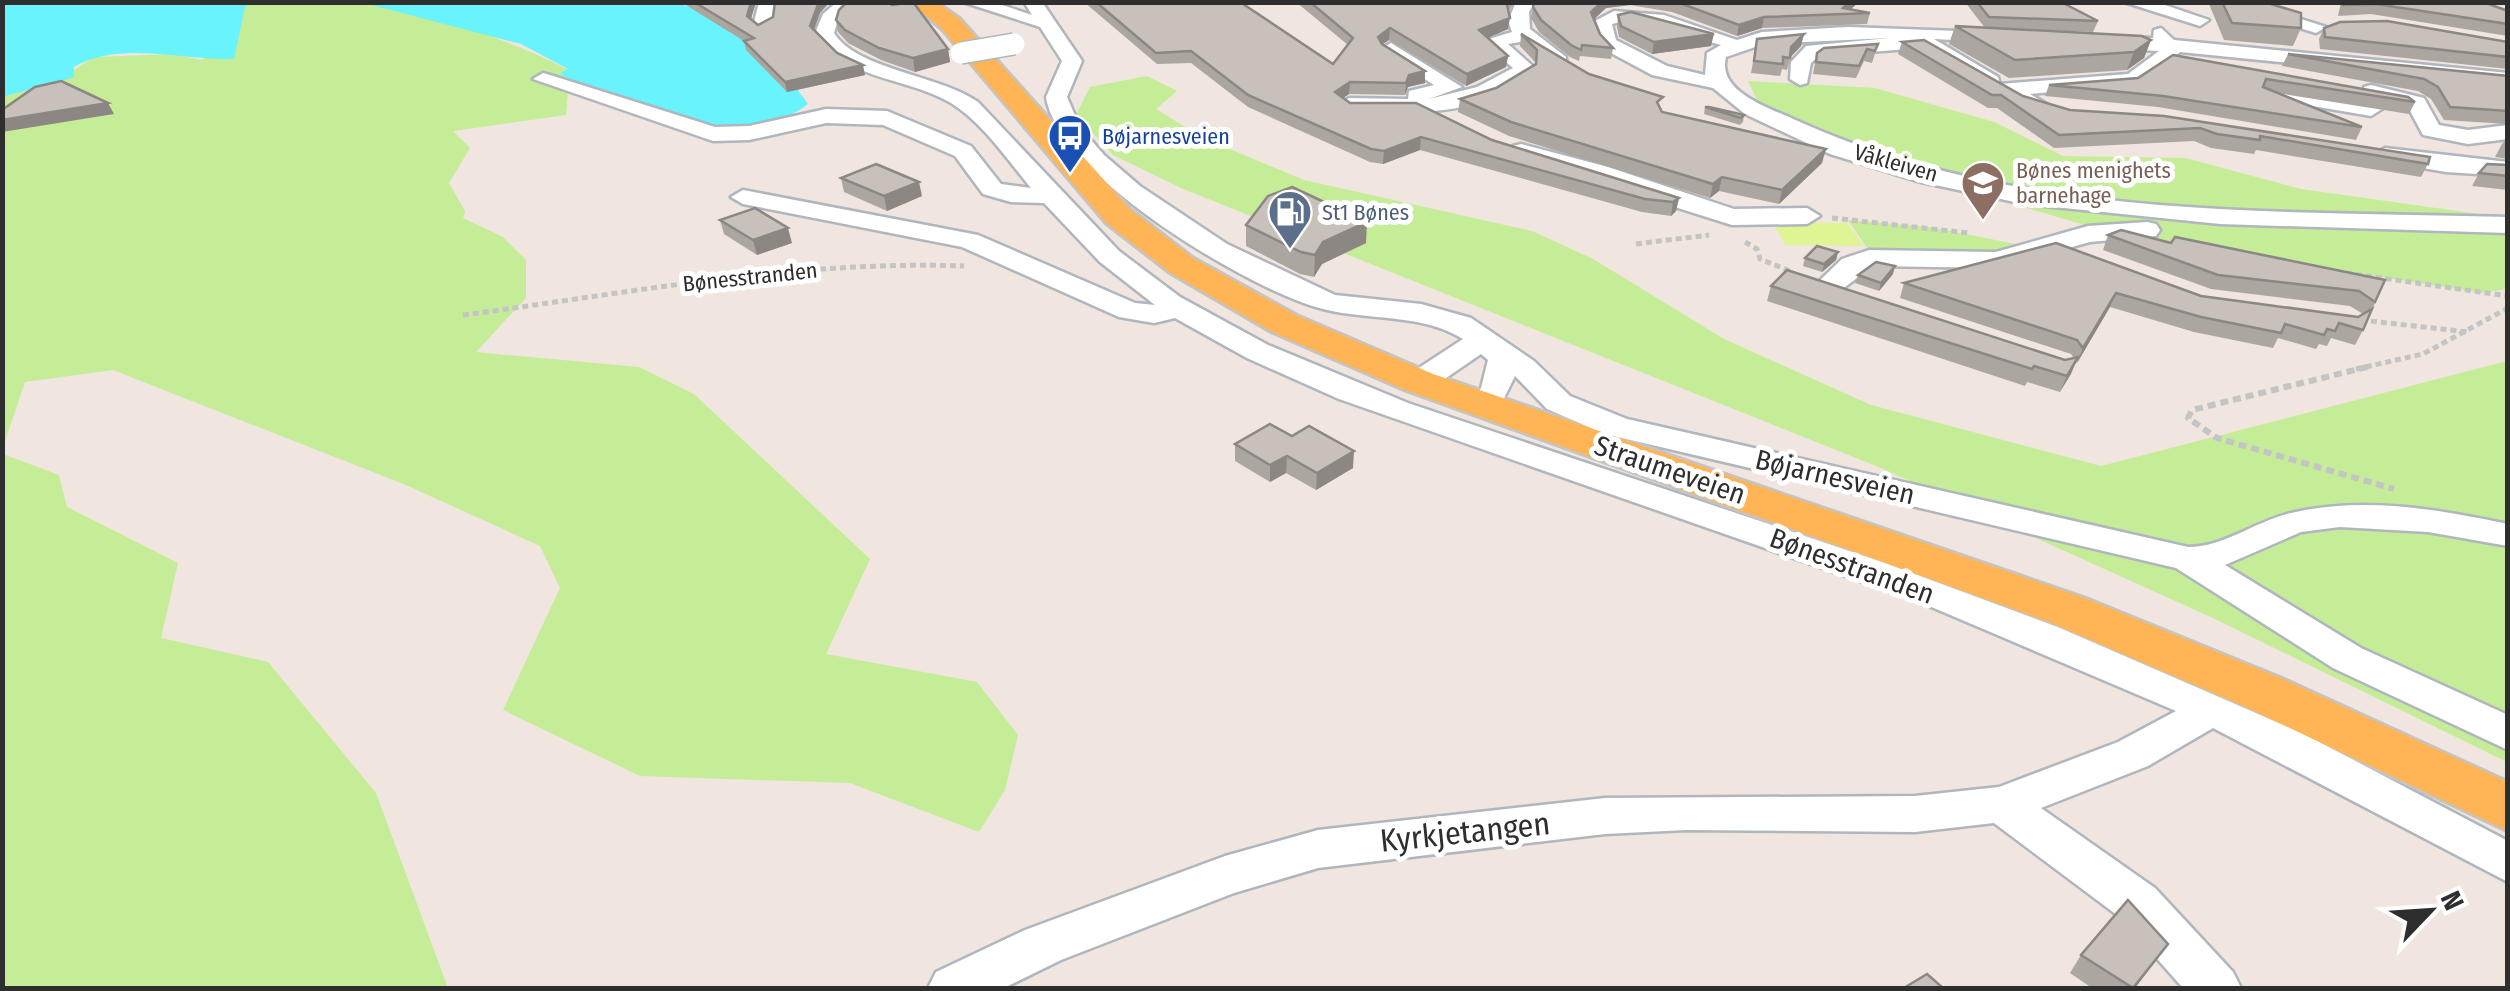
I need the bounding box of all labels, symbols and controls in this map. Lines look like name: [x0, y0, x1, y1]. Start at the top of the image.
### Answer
bus stop icon: Bøjarnesveien: [1047, 113, 1093, 174]
place label: Bøjarnesveien: [1102, 123, 1230, 150]
street label: Våkleiven: [1851, 138, 1941, 188]
place label: Bønes menighets barnehage: [2016, 157, 2171, 209]
school or university icon: Bønes menighets barnehage: [1960, 160, 2006, 221]
fuel station icon: St1 Bønes: [1267, 189, 1313, 250]
place label: St1 Bønes: [1322, 199, 1409, 226]
street label: Bønesstranden: [681, 256, 819, 298]
street label: Straumeveien: [1590, 429, 1750, 511]
street label: Bøjarnesveien: [1752, 443, 1918, 511]
street label: Bønesstranden: [1765, 521, 1939, 611]
street label: Kyrkjetangen: [1378, 804, 1552, 860]
north arrow: [2380, 861, 2480, 961]
text: N: [2434, 886, 2471, 915]

